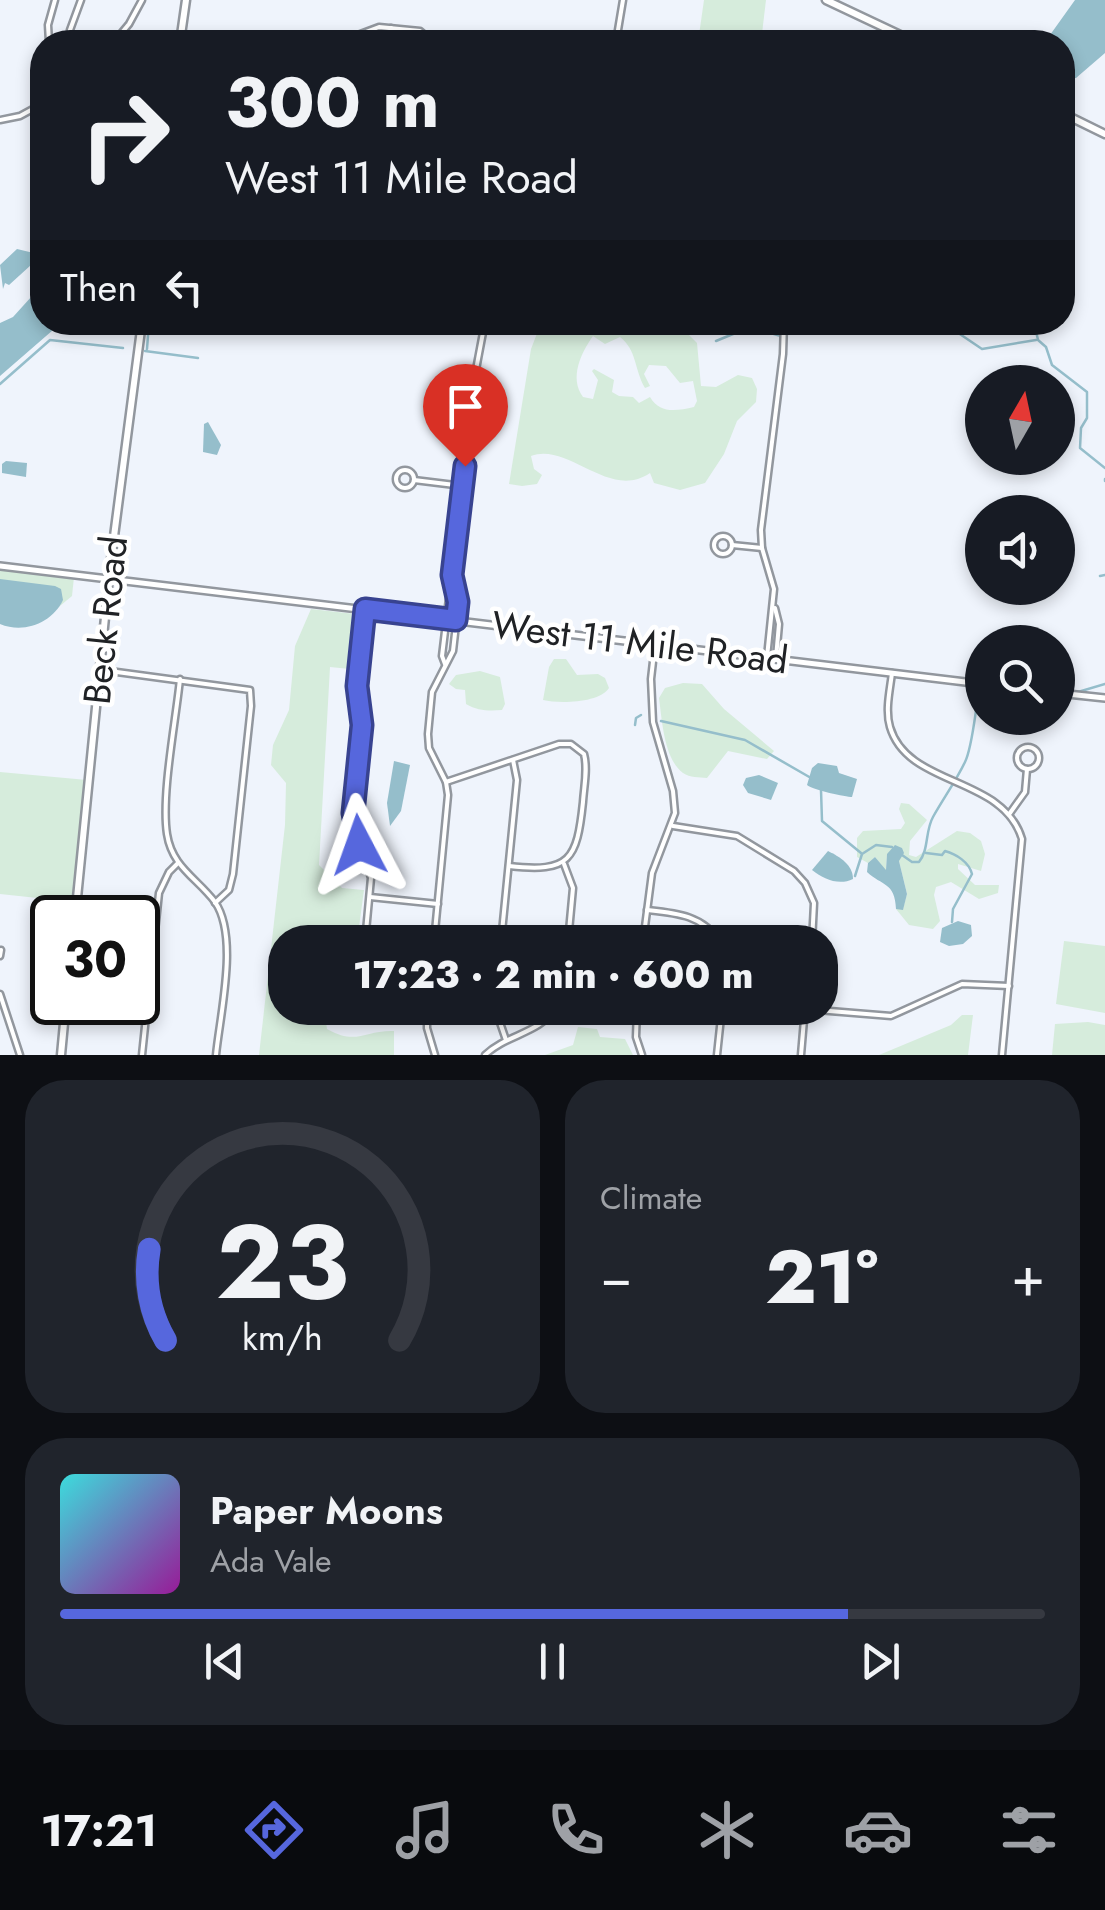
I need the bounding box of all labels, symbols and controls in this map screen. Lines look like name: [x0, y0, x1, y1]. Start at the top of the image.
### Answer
text: 300 m: [225, 52, 440, 153]
icon: right: [60, 70, 190, 200]
text: West 11 Mile Road: [225, 145, 578, 210]
text: Then: [60, 260, 137, 315]
icon: left: [157, 260, 212, 315]
pin: [423, 364, 508, 467]
north arrow: [965, 365, 1075, 475]
map controls: [965, 365, 1075, 735]
icon: arrive: [438, 379, 493, 434]
button: sound: [965, 495, 1075, 605]
street label: Beck Road: [69, 533, 141, 707]
street label: West 11 Mile Road: [489, 597, 791, 687]
button: search: [965, 625, 1075, 735]
position arrow: [307, 793, 411, 897]
speed limit sign: 30: [30, 895, 160, 1025]
text: 17:23 · 2 min · 600 m: [353, 947, 753, 1002]
text: Climate: [600, 1175, 702, 1221]
text: 23: [216, 1187, 349, 1337]
text: 21°: [765, 1223, 878, 1331]
text: −: [600, 1237, 632, 1317]
text: +: [1011, 1237, 1045, 1317]
text: km/h: [242, 1312, 323, 1363]
text: Paper Moons: [210, 1483, 443, 1538]
text: Ada Vale: [210, 1538, 332, 1584]
icon: previous: [197, 1634, 252, 1689]
icon: pause: [525, 1634, 580, 1689]
icon: next: [853, 1634, 908, 1689]
icon: directions: [239, 1795, 309, 1865]
icon: music: [390, 1795, 460, 1865]
icon: phone: [541, 1795, 611, 1865]
icon: climate: [692, 1795, 762, 1865]
icon: car: [843, 1795, 913, 1865]
icon: filters: [994, 1795, 1064, 1865]
text: 17:21: [41, 1798, 158, 1863]

